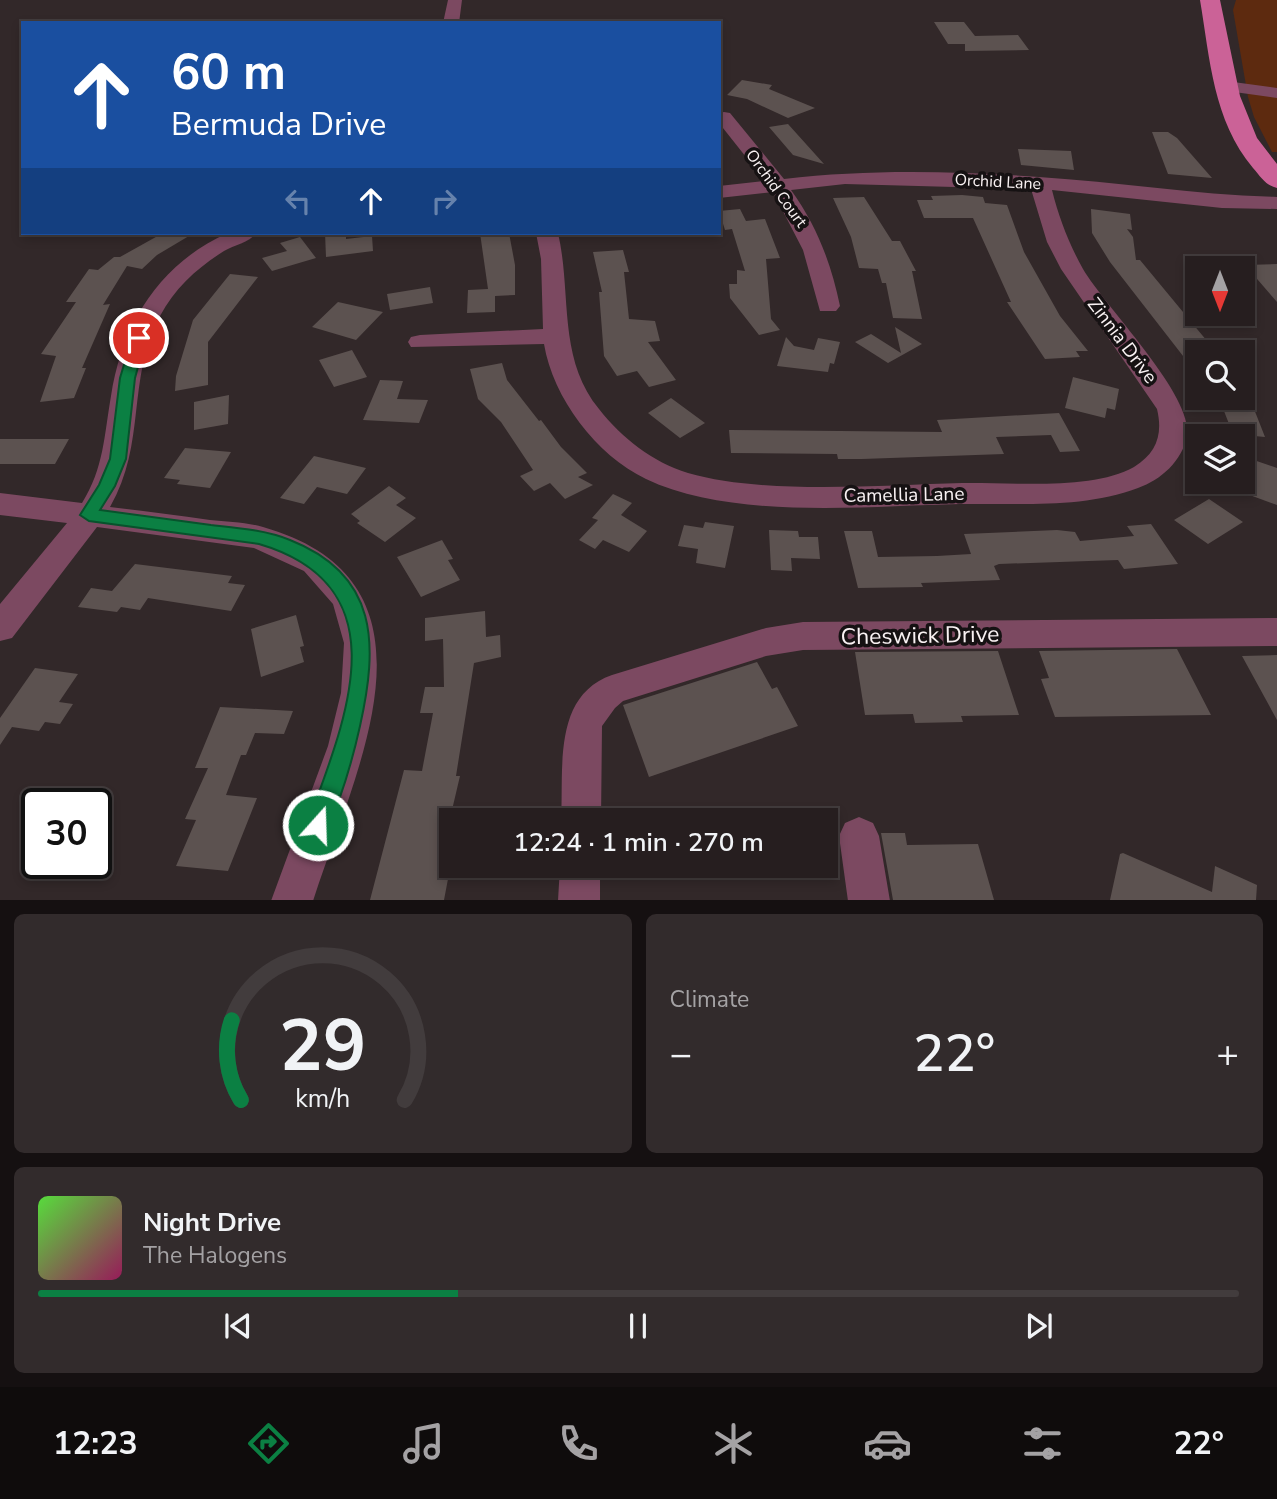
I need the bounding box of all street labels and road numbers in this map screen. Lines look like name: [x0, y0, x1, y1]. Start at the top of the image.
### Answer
street label: Orchid Court: [740, 145, 812, 232]
street label: Orchid Lane: [954, 169, 1042, 195]
street label: Zinnia Drive: [1081, 292, 1163, 389]
street label: Camellia Lane: [843, 481, 965, 509]
street label: Cheswick Drive: [840, 619, 1000, 652]

